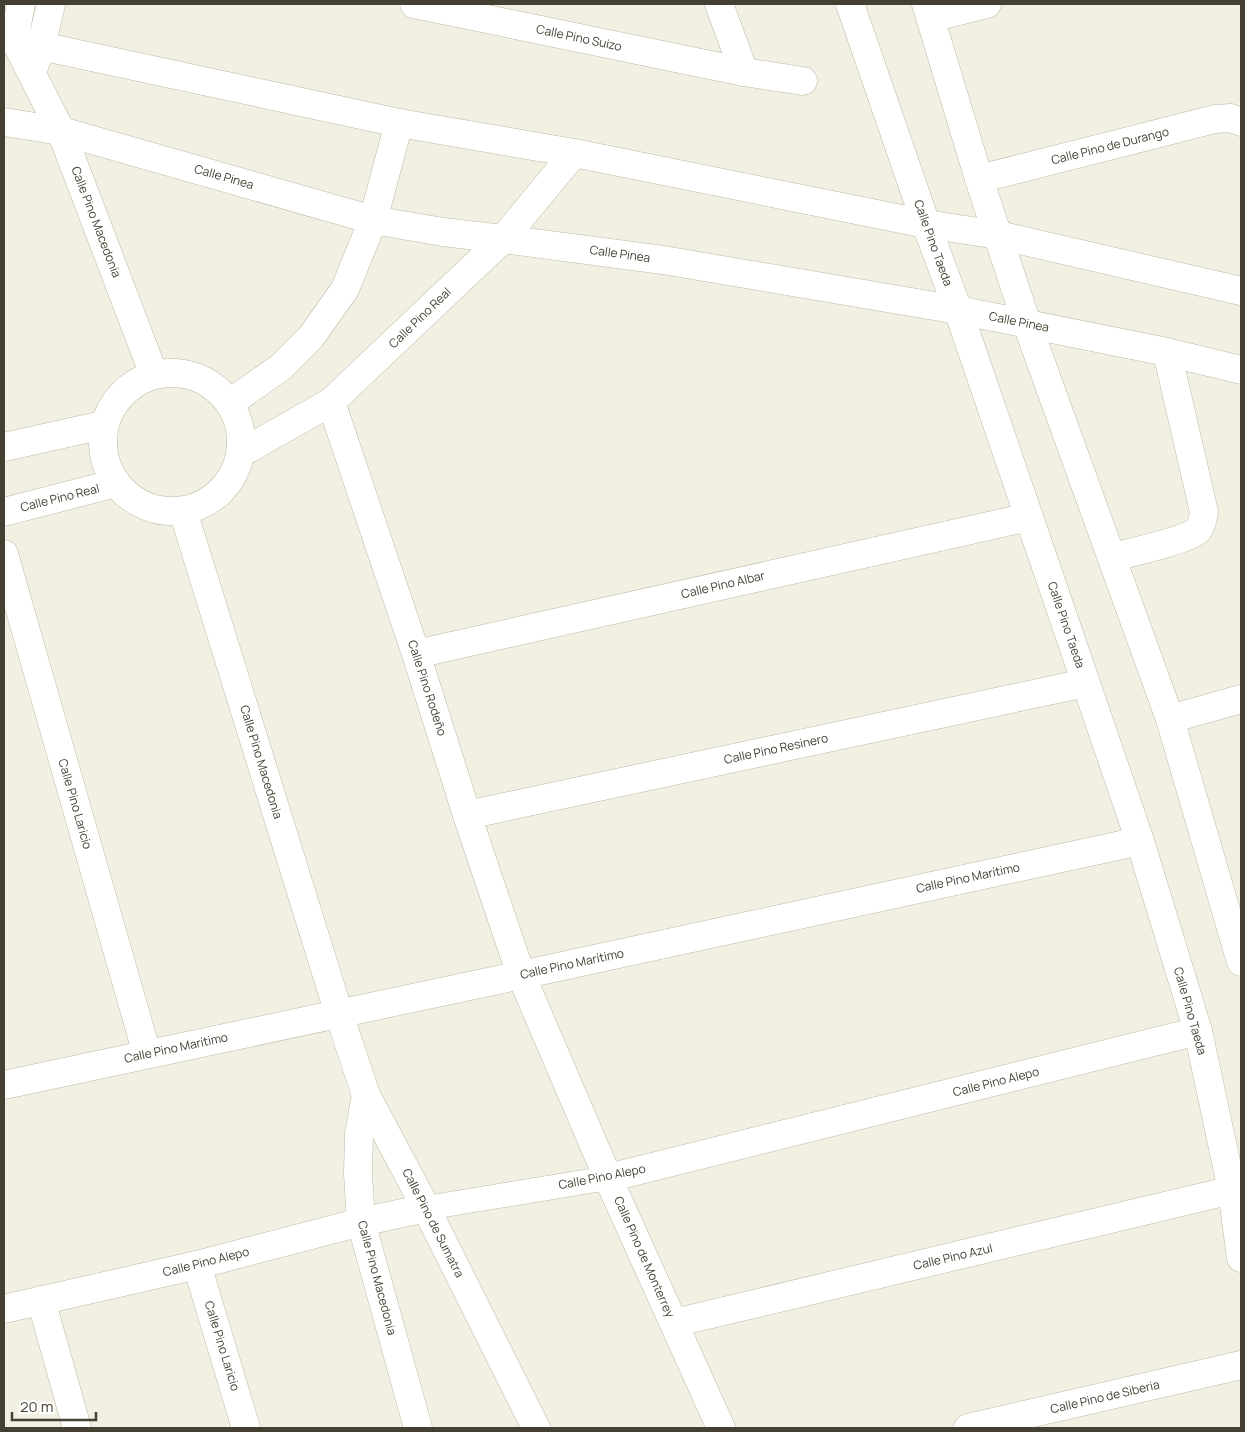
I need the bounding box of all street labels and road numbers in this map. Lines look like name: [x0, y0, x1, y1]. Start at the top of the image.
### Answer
street label: Calle Pino Suizo: [535, 20, 624, 55]
street label: Calle Pino de Durango: [1049, 123, 1170, 168]
street label: Calle Pinea: [192, 160, 256, 193]
street label: Calle Pino Macedonia: [67, 164, 126, 280]
street label: Calle Pino Taeda: [910, 197, 957, 288]
street label: Calle Pinea: [589, 241, 651, 266]
street label: Calle Pino Real: [385, 283, 455, 352]
street label: Calle Pinea: [988, 307, 1051, 336]
street label: Calle Pino Real: [19, 479, 101, 516]
street label: Calle Pino Albar: [679, 566, 767, 602]
street label: Calle Pino Taeda: [1044, 579, 1089, 670]
street label: Calle Pino Rodeño: [404, 638, 451, 738]
street label: Calle Pino Macedonia: [236, 703, 287, 821]
street label: Calle Pino Resinero: [722, 729, 830, 768]
street label: Calle Pino Laricio: [54, 757, 96, 851]
street label: Calle Pino Marítimo: [914, 858, 1021, 897]
street label: Calle Pino Marítimo: [518, 944, 625, 983]
street label: Calle Pino Taeda: [1170, 965, 1211, 1057]
street label: Calle Pino Marítimo: [122, 1028, 229, 1067]
street label: Calle Pino Alepo: [951, 1063, 1041, 1100]
street label: Calle Pino Alepo: [557, 1160, 647, 1193]
street label: Calle Pino de Sumatra: [399, 1165, 468, 1280]
street label: Calle Pino de Monterrey: [610, 1193, 679, 1321]
street label: Calle Pino Macedonia: [354, 1219, 401, 1337]
street label: Calle Pino Azul: [912, 1239, 994, 1274]
street label: Calle Pino Alepo: [161, 1243, 251, 1280]
street label: Calle Pino Laricio: [201, 1299, 244, 1393]
street label: Calle Pino de Siberia: [1049, 1376, 1161, 1417]

